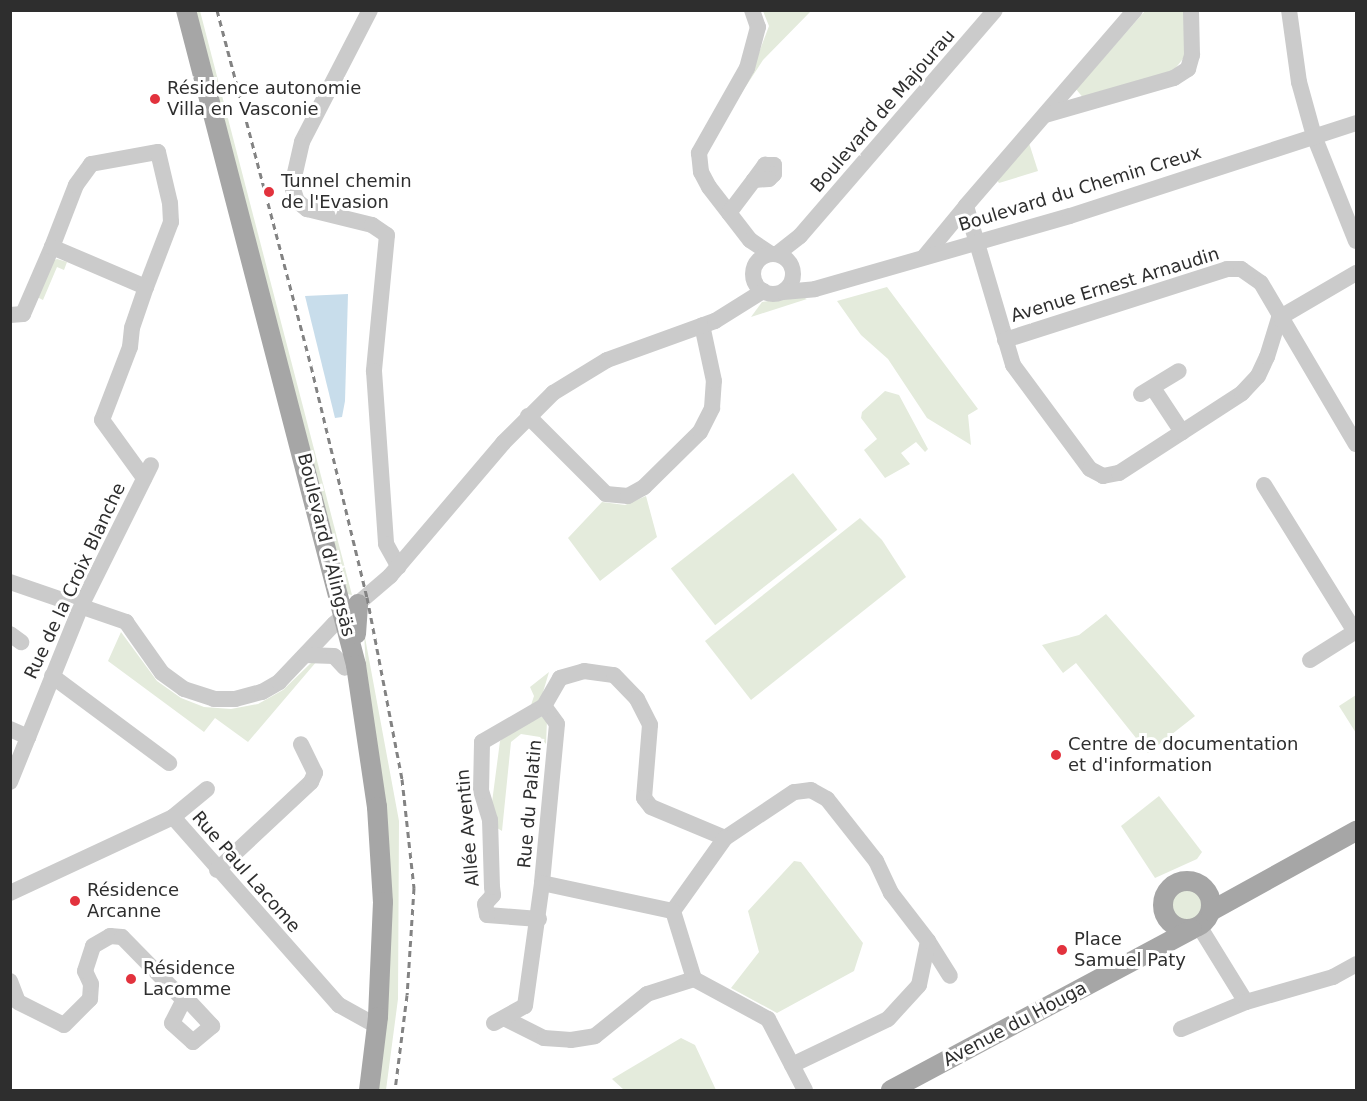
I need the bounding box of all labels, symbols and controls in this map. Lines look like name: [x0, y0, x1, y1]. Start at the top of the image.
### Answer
street label: Boulevard de Majourau: [806, 25, 960, 197]
place label: Résidence autonomie Villa en Vasconie: [167, 78, 361, 121]
marker: Résidence autonomie Villa en Vasconie: [148, 92, 162, 106]
street label: Boulevard du Chemin Creux: [956, 142, 1204, 236]
place label: Tunnel chemin de l'Evasion: [281, 171, 412, 213]
marker: Tunnel chemin de l'Evasion: [262, 185, 276, 199]
street label: Avenue Ernest Arnaudin: [1008, 243, 1222, 327]
street label: Boulevard d'Alingsäs: [293, 451, 359, 639]
street label: Rue de la Croix Blanche: [20, 479, 130, 683]
place label: Centre de documentation et d'information: [1068, 734, 1298, 777]
street label: Rue du Palatin: [514, 739, 546, 869]
marker: Centre de documentation et d'information: [1049, 748, 1063, 762]
street label: Allée Aventin: [452, 768, 484, 888]
street label: Rue Paul Lacome: [187, 807, 305, 937]
place label: Résidence Arcanne: [87, 880, 179, 922]
marker: Résidence Arcanne: [68, 894, 82, 908]
place label: Place Samuel Paty: [1074, 929, 1186, 972]
marker: Place Samuel Paty: [1055, 943, 1069, 957]
place label: Résidence Lacomme: [143, 958, 235, 1000]
marker: Résidence Lacomme: [124, 972, 138, 986]
street label: Avenue du Houga: [939, 977, 1091, 1071]

